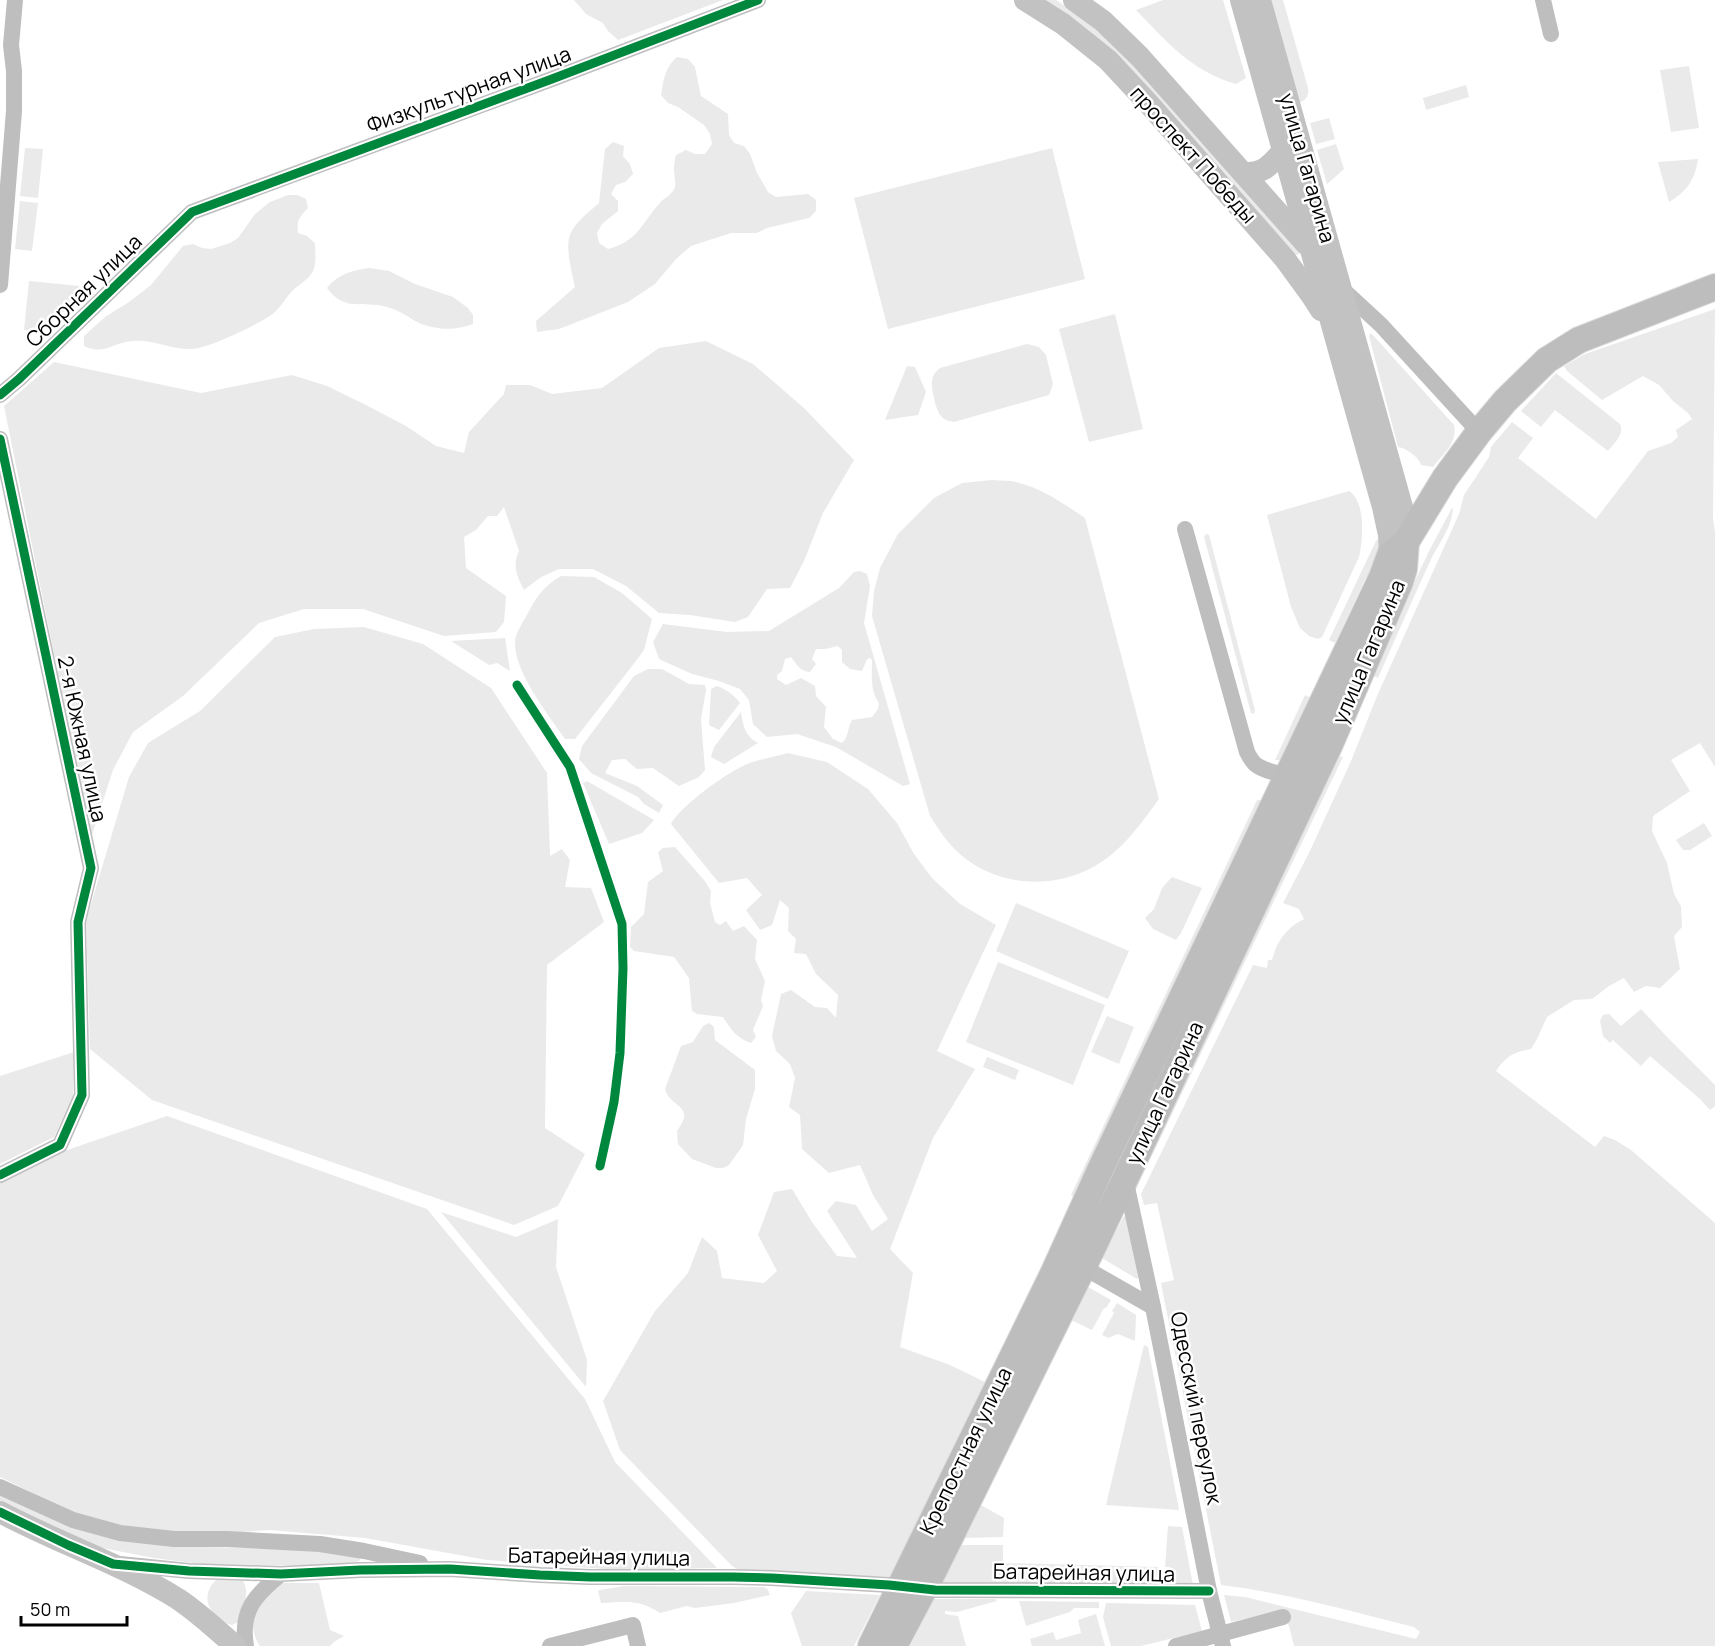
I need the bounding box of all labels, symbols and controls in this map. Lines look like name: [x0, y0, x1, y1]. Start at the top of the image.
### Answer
street label: Физкультурная улица: [363, 39, 575, 139]
street label: проспект Победы: [1124, 80, 1263, 229]
street label: улица Гагарина: [1273, 90, 1343, 246]
street label: Сборная улица: [19, 228, 147, 353]
street label: улица Гагарина: [1325, 575, 1411, 728]
street label: 2-я Южная улица: [52, 653, 114, 825]
street label: улица Гагарина: [1119, 1017, 1209, 1168]
street label: Одесский переулок: [1165, 1309, 1230, 1507]
street label: Крепостная улица: [912, 1362, 1018, 1539]
street label: Батарейная улица: [508, 1540, 690, 1572]
street label: Батарейная улица: [993, 1556, 1175, 1588]
scale bar: [21, 1589, 128, 1627]
text: 50 m: [30, 1597, 70, 1621]

